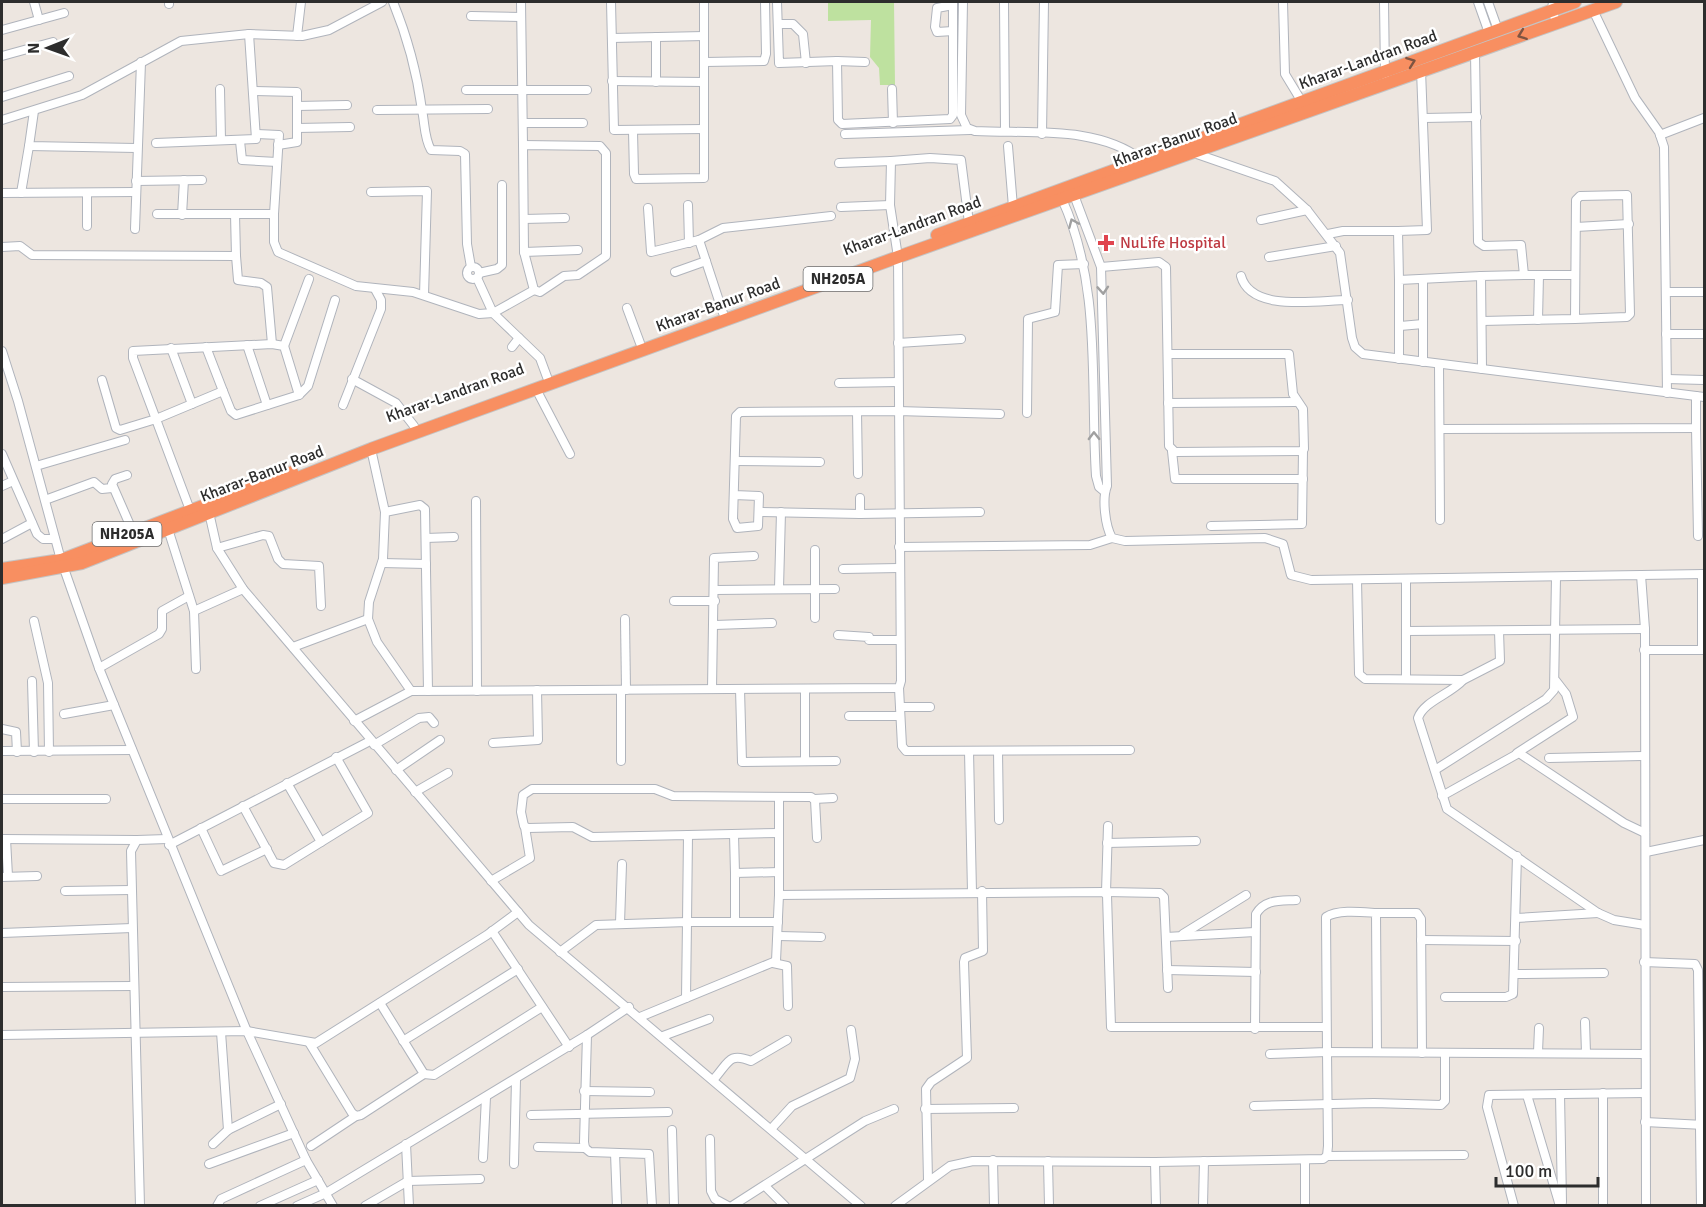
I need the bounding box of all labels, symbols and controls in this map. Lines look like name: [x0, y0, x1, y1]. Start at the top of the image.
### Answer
north arrow: [18, 18, 78, 78]
street label: Kharar-Landran Road: [1296, 26, 1440, 94]
one-way arrow: [1517, 28, 1528, 40]
text: N: [24, 43, 44, 54]
one-way arrow: [1405, 56, 1416, 69]
street label: Kharar-Banur Road: [1110, 108, 1240, 172]
street label: Kharar-Landran Road: [840, 192, 984, 260]
one-way arrow: [1068, 218, 1080, 229]
place label: NuLife Hospital: [1120, 233, 1226, 253]
marker: NuLife Hospital: [1097, 234, 1115, 252]
road number: NH205A: [804, 267, 872, 291]
street label: Kharar-Banur Road: [653, 273, 783, 337]
one-way arrow: [1096, 286, 1109, 295]
street label: Kharar-Landran Road: [383, 359, 527, 427]
one-way arrow: [1088, 432, 1100, 441]
street label: Kharar-Banur Road: [197, 441, 327, 507]
road number: NH205A: [92, 522, 162, 546]
scale bar: [1496, 1150, 1598, 1188]
text: 100 m: [1505, 1160, 1552, 1182]

